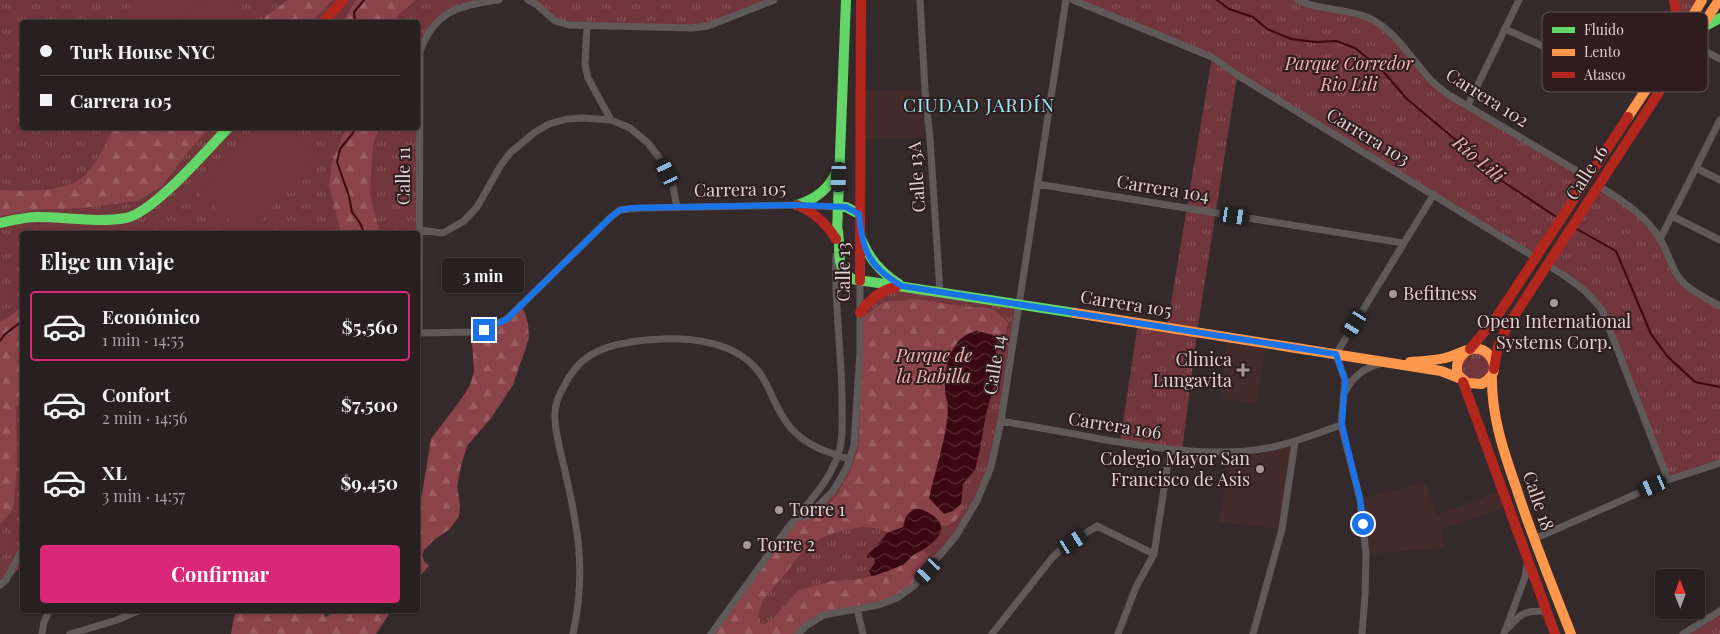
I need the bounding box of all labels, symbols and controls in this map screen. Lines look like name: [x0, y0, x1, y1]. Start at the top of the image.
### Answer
legend: [1542, 12, 1708, 92]
text: Fluido: [1584, 20, 1624, 39]
text: Turk House NYC: [70, 38, 215, 64]
text: Lento: [1584, 42, 1621, 61]
park label: Parque Corredor Rio Lili: [1284, 51, 1415, 96]
street label: Carrera 102: [1442, 62, 1534, 132]
text: Atasco: [1583, 65, 1626, 84]
text: Carrera 105: [70, 87, 171, 113]
district label: CIUDAD JARDÍN: [903, 91, 1055, 117]
street label: Carrera 103: [1323, 102, 1415, 170]
water label: Río Lili: [1447, 128, 1512, 188]
street label: Calle 13A: [902, 140, 930, 213]
street label: Calle 16: [1559, 140, 1613, 205]
street label: Calle 11: [391, 146, 415, 205]
car: [653, 155, 680, 189]
car: [830, 162, 847, 192]
street label: Carrera 104: [1115, 169, 1211, 207]
street label: Carrera 105: [694, 176, 786, 202]
car: [1219, 206, 1250, 226]
street label: Calle 13: [831, 242, 855, 302]
text: Elige un viaje: [40, 246, 174, 276]
callout: 3 min: [443, 258, 525, 292]
text: 3 min: [463, 265, 503, 286]
place label: Befitness: [1403, 281, 1477, 305]
street label: Carrera 105: [1079, 284, 1174, 322]
marker: Befitness: [1387, 288, 1399, 300]
marker: Open International Systems Corp.: [1548, 297, 1560, 309]
text: Económico: [102, 303, 200, 329]
icon: car: [42, 304, 87, 349]
car: [1340, 307, 1369, 341]
place label: Open International Systems Corp.: [1477, 309, 1631, 354]
text: $5,560: [342, 313, 398, 339]
route end: [473, 319, 495, 341]
text: 1 min · 14:55: [102, 329, 184, 350]
street label: Calle 14: [977, 333, 1011, 397]
park label: Parque de la Babilla: [895, 343, 972, 388]
place label: Clinica Lungavita: [1153, 347, 1232, 392]
marker: Clinica Lungavita: [1236, 363, 1250, 377]
text: Confort: [102, 381, 170, 407]
icon: car: [42, 382, 87, 427]
text: $7,500: [341, 391, 398, 417]
street label: Carrera 106: [1067, 406, 1164, 444]
text: 2 min · 14:56: [102, 407, 187, 428]
place label: Colegio Mayor San Francisco de Asis: [1100, 446, 1250, 491]
text: XL: [102, 459, 127, 485]
icon: car: [42, 460, 87, 505]
marker: Colegio Mayor San Francisco de Asis: [1254, 463, 1266, 475]
street label: Calle 18: [1518, 468, 1560, 533]
text: $9,450: [340, 469, 398, 495]
car: [1636, 473, 1669, 499]
text: 3 min · 14:57: [102, 485, 185, 506]
place label: Torre 1: [789, 497, 846, 521]
marker: Torre 1: [773, 504, 785, 516]
route start: [1352, 513, 1374, 535]
car: [1056, 528, 1089, 556]
place label: Torre 2: [757, 532, 815, 556]
marker: Torre 2: [741, 539, 753, 551]
button: Confirmar: [40, 545, 400, 603]
car: [912, 555, 943, 587]
north arrow: [1655, 569, 1705, 619]
map controls: [1655, 569, 1705, 619]

